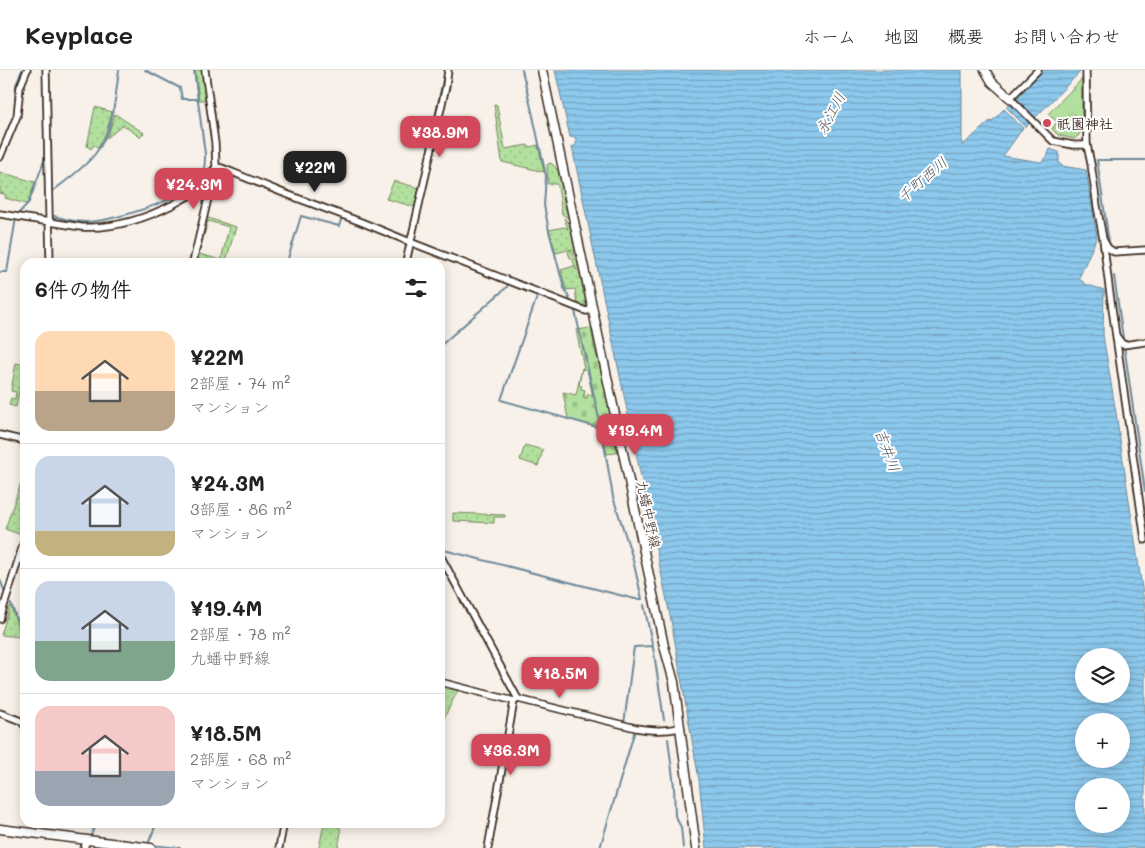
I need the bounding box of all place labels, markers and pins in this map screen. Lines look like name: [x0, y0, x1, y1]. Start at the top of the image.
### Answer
place label: 祇園神社: [1057, 114, 1113, 133]
pin: ¥38.9M: [399, 116, 481, 158]
marker: 祇園神社: [1041, 117, 1053, 129]
pin: ¥22M: [285, 150, 345, 193]
pin: ¥24.3M: [153, 168, 235, 210]
pin: ¥19.4M: [594, 414, 676, 456]
pin: ¥18.5M: [519, 656, 601, 699]
pin: ¥36.3M: [470, 734, 552, 776]

